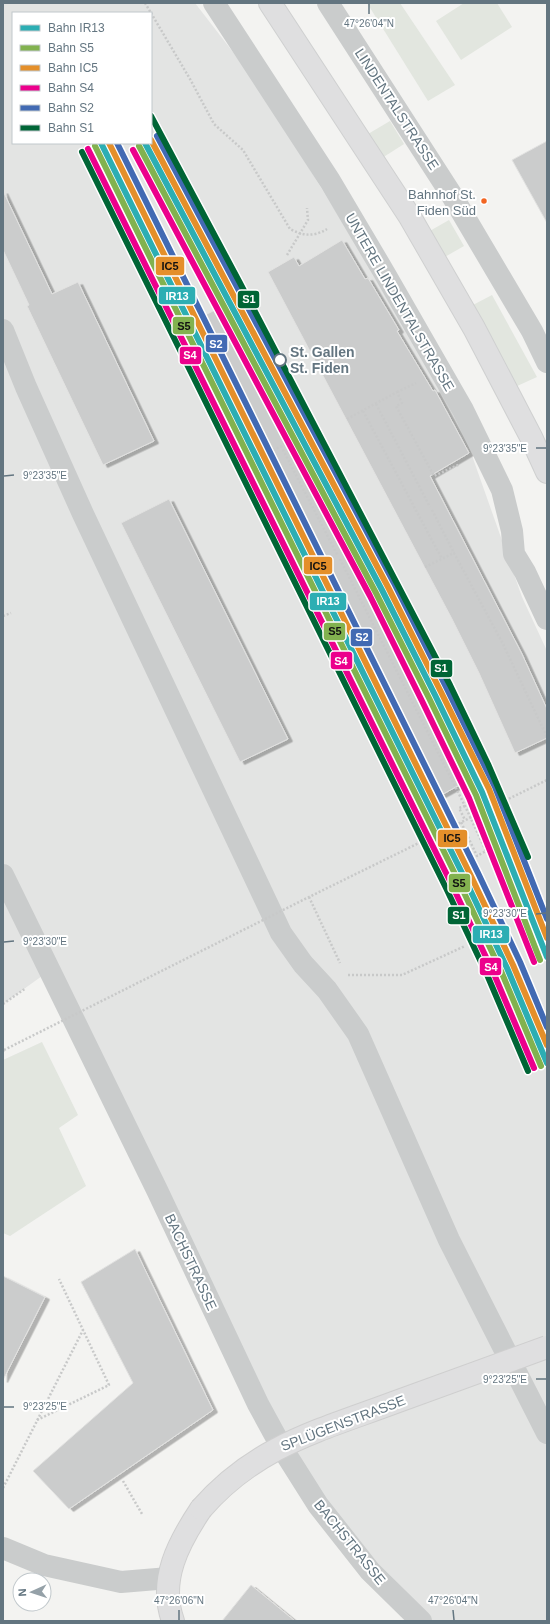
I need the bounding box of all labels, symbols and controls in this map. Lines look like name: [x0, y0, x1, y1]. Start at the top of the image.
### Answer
legend: [12, 12, 152, 144]
text: 47°26'04"N: [344, 18, 394, 29]
text: Bahn IR13: [48, 21, 105, 35]
text: Bahn S5: [48, 41, 94, 55]
street label: LINDENTALSTRASSE: [352, 45, 442, 173]
text: Bahn IC5: [48, 61, 98, 75]
text: Bahn S4: [48, 81, 94, 95]
text: Bahn S2: [48, 101, 94, 115]
text: Bahn S1: [48, 121, 94, 135]
place label: Bahnhof St. Fiden Süd: [408, 187, 476, 218]
marker: Bahnhof St. Fiden Süd: [479, 196, 489, 206]
street label: UNTERE LINDENTALSTRASSE: [342, 210, 458, 394]
line badge: IC5: [155, 256, 185, 276]
text: IC5: [161, 260, 179, 272]
line badge: IR13: [158, 286, 196, 305]
text: IR13: [165, 290, 189, 302]
line badge: S1: [237, 290, 260, 309]
text: S1: [242, 293, 256, 305]
line badge: S5: [172, 316, 195, 335]
text: S5: [177, 320, 191, 332]
line badge: S2: [205, 334, 228, 353]
text: S2: [209, 338, 223, 350]
place label: St. Gallen St. Fiden: [290, 344, 355, 376]
line badge: S4: [179, 346, 202, 365]
text: S4: [183, 349, 198, 361]
marker: St. Gallen St. Fiden: [273, 353, 287, 367]
text: 9°23'35"E: [483, 443, 527, 454]
text: 9°23'35"E: [23, 470, 67, 481]
line badge: IC5: [303, 556, 333, 575]
text: IC5: [309, 560, 327, 572]
line badge: IR13: [309, 592, 347, 611]
text: IR13: [316, 595, 340, 607]
line badge: S5: [323, 622, 346, 641]
text: S5: [328, 625, 342, 637]
line badge: S2: [350, 628, 373, 647]
text: S2: [355, 631, 369, 643]
line badge: S4: [330, 651, 353, 670]
text: S4: [334, 655, 349, 667]
line badge: S1: [430, 659, 453, 678]
text: S1: [434, 662, 448, 674]
line badge: IC5: [437, 829, 468, 848]
text: IC5: [443, 832, 461, 844]
line badge: S5: [448, 873, 471, 893]
text: S5: [452, 877, 466, 889]
line badge: S1: [447, 906, 470, 925]
text: 9°23'30"E: [483, 908, 527, 919]
text: S1: [452, 909, 466, 921]
line badge: IR13: [472, 925, 510, 944]
text: IR13: [479, 928, 503, 940]
text: 9°23'30"E: [23, 936, 67, 947]
line badge: S4: [479, 957, 502, 976]
text: S4: [484, 961, 499, 973]
street label: BACHSTRASSE: [162, 1211, 220, 1313]
text: 9°23'25"E: [483, 1374, 527, 1385]
street label: SPLÜGENSTRASSE: [278, 1391, 408, 1454]
text: 9°23'25"E: [23, 1401, 67, 1412]
street label: BACHSTRASSE: [311, 1496, 389, 1588]
north arrow: [12, 1572, 52, 1612]
text: N: [16, 1588, 28, 1597]
text: 47°26'06"N: [154, 1595, 204, 1606]
text: 47°26'04"N: [428, 1595, 478, 1606]

